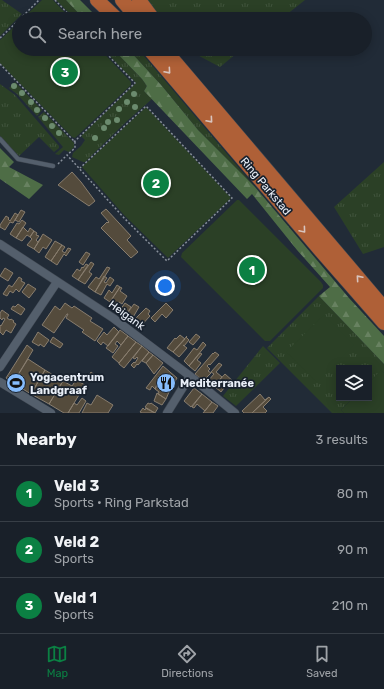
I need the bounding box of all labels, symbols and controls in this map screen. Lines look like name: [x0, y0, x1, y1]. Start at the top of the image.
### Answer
search box: [12, 12, 372, 56]
icon: search: [26, 23, 48, 45]
text: Search here: [58, 25, 142, 43]
pin: 3: [52, 57, 78, 87]
one-way arrow: [163, 66, 171, 74]
one-way arrow: [205, 115, 212, 122]
street label: Ring Parkstad: [238, 155, 293, 218]
pin: 2: [143, 168, 169, 198]
one-way arrow: [298, 225, 305, 232]
pin: 1: [239, 255, 265, 285]
one-way arrow: [356, 275, 363, 283]
your location: [155, 276, 175, 296]
street label: Heigank: [106, 298, 148, 333]
map controls: [336, 365, 372, 401]
button: layers: [336, 365, 372, 401]
place label: Yogacentrum Landgraaf: [30, 371, 104, 397]
sports icon: Yogacentrum Landgraaf: [5, 372, 27, 394]
restaurant icon: Mediterranée: [155, 372, 177, 394]
place label: Mediterranée: [180, 377, 254, 390]
text: Nearby: [16, 429, 77, 449]
text: 3 results: [316, 432, 368, 447]
text: Veld 3: [54, 477, 99, 495]
text: 1: [26, 486, 32, 501]
text: 80 m: [337, 486, 368, 501]
text: Sports · Ring Parkstad: [54, 495, 189, 510]
text: Veld 2: [54, 533, 99, 551]
text: 2: [25, 542, 33, 557]
text: 90 m: [337, 542, 368, 557]
text: Sports: [54, 551, 94, 566]
text: Veld 1: [54, 589, 97, 607]
text: 3: [25, 598, 33, 613]
text: 210 m: [332, 598, 368, 613]
text: Sports: [54, 607, 94, 622]
tab: Map: [46, 643, 68, 680]
tab: Directions: [161, 643, 213, 680]
tab: Saved: [306, 643, 338, 680]

